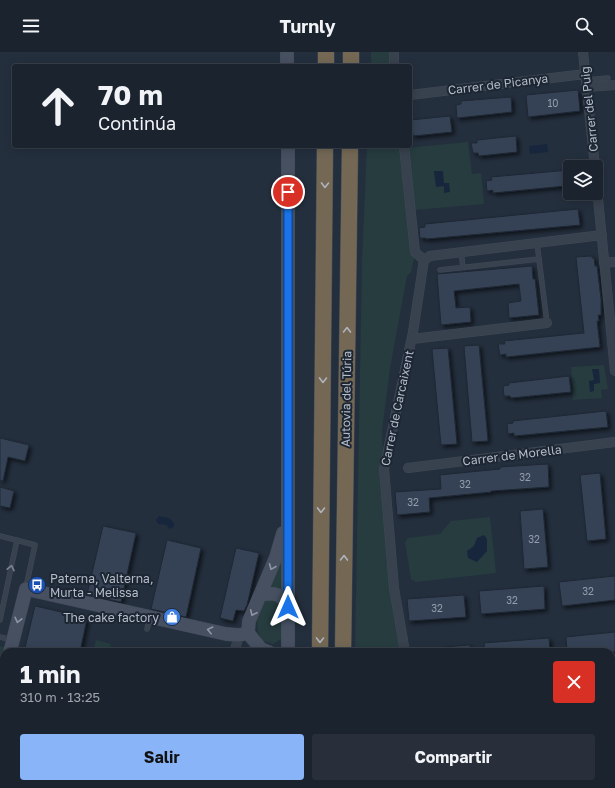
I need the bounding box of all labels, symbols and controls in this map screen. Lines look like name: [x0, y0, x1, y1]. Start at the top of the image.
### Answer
icon: menu: [20, 15, 42, 37]
text: Turnly: [279, 15, 336, 37]
icon: search: [573, 15, 595, 37]
street label: Carrer del Puig: [577, 66, 601, 152]
street label: Carrer de Picanya: [447, 70, 549, 98]
text: 70 m: [98, 78, 163, 111]
icon: ahead: [32, 80, 84, 132]
house number: 10: [547, 97, 559, 109]
text: Continúa: [98, 112, 176, 134]
map controls: [563, 160, 603, 200]
button: layers: [563, 160, 603, 200]
pin: [271, 175, 305, 209]
icon: arrive: [277, 181, 299, 203]
one-way arrow: [320, 182, 329, 188]
one-way arrow: [343, 327, 351, 333]
street label: Carrer de Carcaixent: [377, 349, 417, 467]
street label: Autovia del Túria: [338, 351, 354, 447]
one-way arrow: [318, 377, 327, 383]
street label: Carrer de Morella: [462, 441, 562, 469]
house number: 32: [519, 471, 531, 483]
house number: 32: [459, 478, 471, 490]
house number: 32: [407, 496, 419, 508]
one-way arrow: [317, 507, 325, 513]
house number: 32: [528, 533, 540, 545]
one-way arrow: [340, 555, 348, 561]
one-way arrow: [269, 563, 277, 570]
one-way arrow: [7, 565, 15, 571]
place label: Paterna, Valterna, Murta - Melissa: [50, 571, 154, 600]
bus stop icon: Paterna, Valterna, Murta - Melissa: [27, 575, 47, 595]
house number: 32: [582, 585, 594, 597]
position arrow: [267, 586, 309, 628]
house number: 32: [506, 594, 518, 606]
house number: 32: [431, 602, 443, 614]
shop icon: The cake factory: [162, 607, 182, 627]
one-way arrow: [250, 609, 258, 617]
place label: The cake factory: [63, 610, 159, 625]
one-way arrow: [14, 617, 22, 624]
one-way arrow: [207, 627, 213, 635]
one-way arrow: [316, 637, 324, 643]
text: 1 min: [20, 659, 80, 688]
button: close: [553, 661, 595, 703]
text: 310 m · 13:25: [20, 689, 100, 705]
button: Salir: [20, 734, 304, 780]
button: Compartir: [312, 734, 595, 780]

